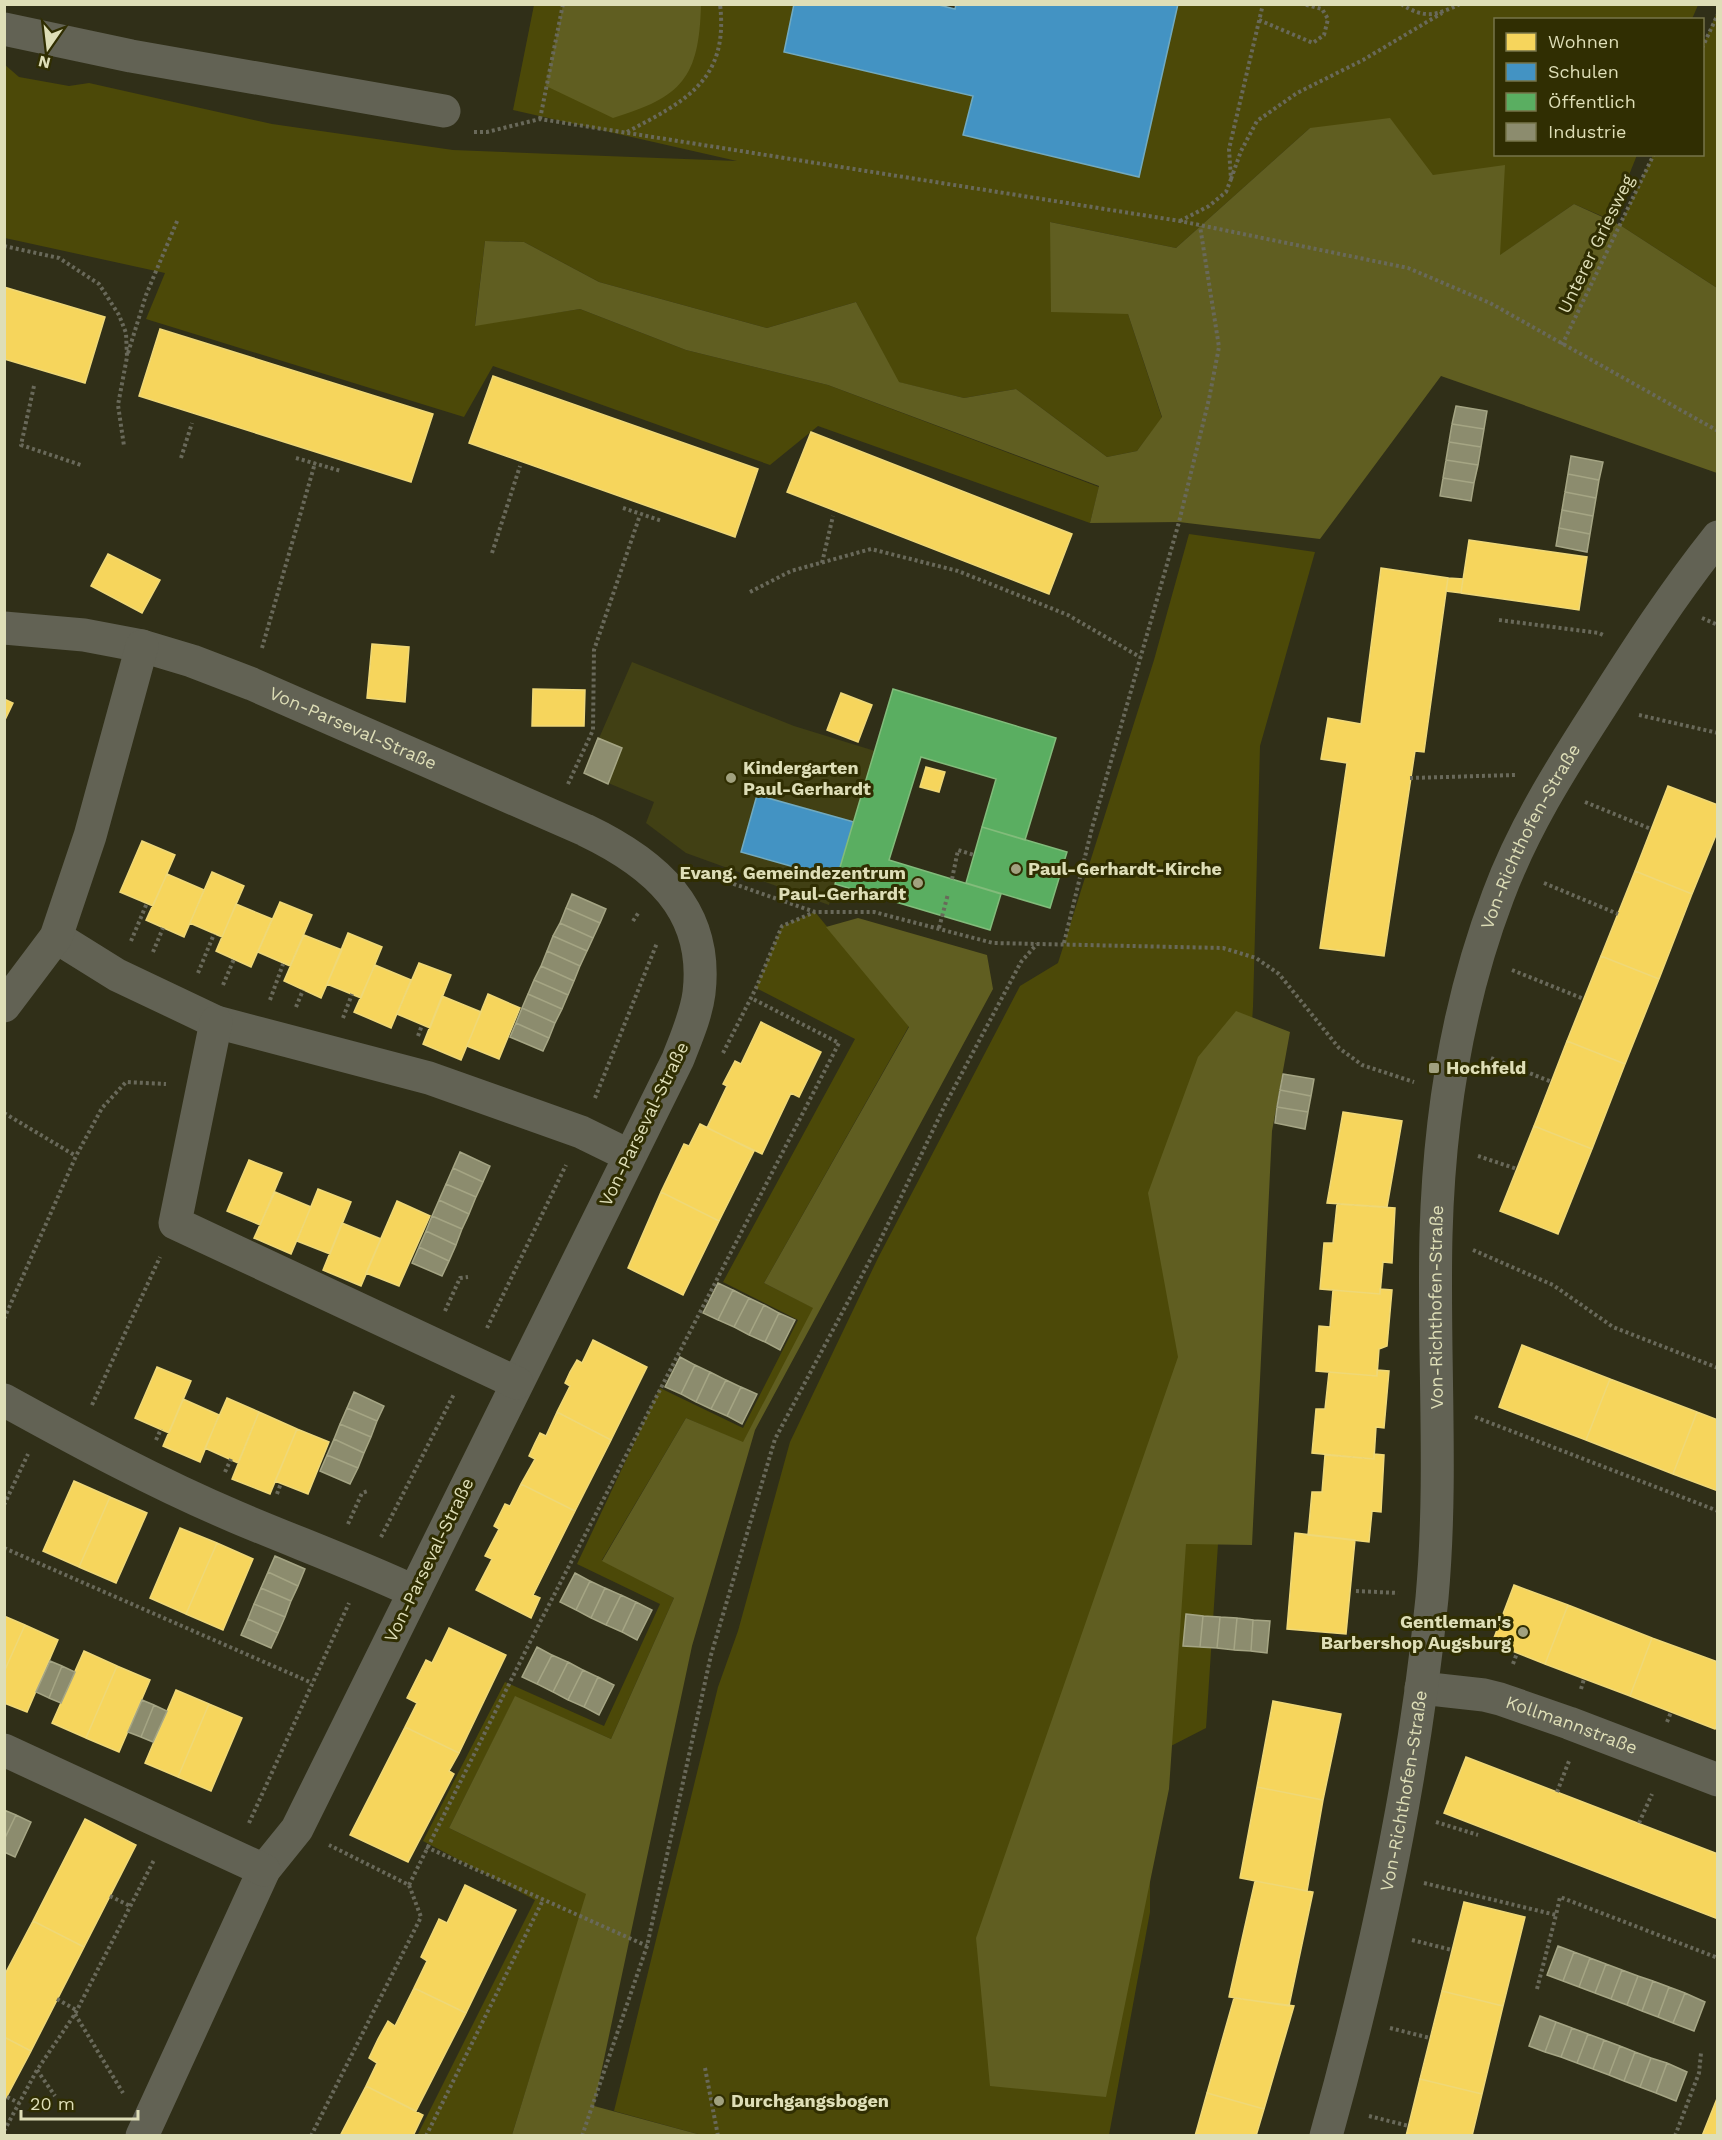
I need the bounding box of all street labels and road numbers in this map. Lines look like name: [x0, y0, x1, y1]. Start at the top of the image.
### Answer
street label: Unterer Griesweg: [1553, 171, 1638, 316]
street label: Von-Parseval-Straße: [266, 682, 440, 774]
street label: Von-Richthofen-Straße: [1476, 740, 1584, 932]
street label: Von-Parseval-Straße: [595, 1038, 693, 1209]
street label: Von-Richthofen-Straße: [1424, 1205, 1447, 1409]
street label: Von-Parseval-Straße: [380, 1474, 478, 1645]
street label: Von-Richthofen-Straße: [1375, 1689, 1431, 1893]
street label: Kollmannstraße: [1503, 1691, 1640, 1758]

